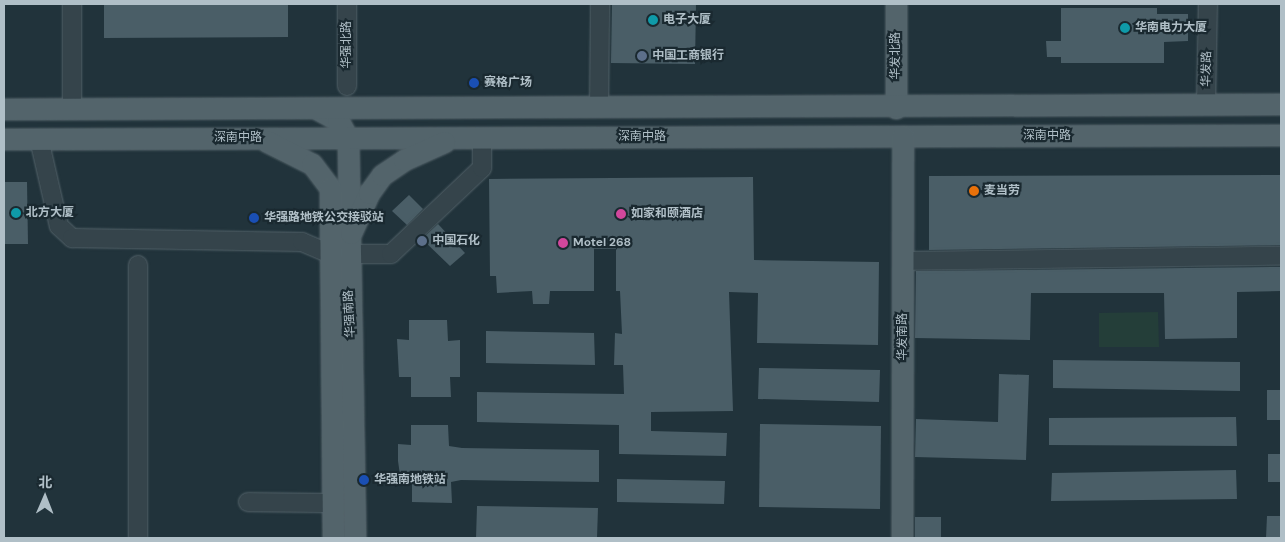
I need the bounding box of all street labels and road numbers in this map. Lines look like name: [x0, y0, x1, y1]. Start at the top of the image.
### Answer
street label: 华强北路: [340, 21, 354, 69]
street label: 华发北路: [889, 32, 903, 80]
street label: 华发路: [1199, 51, 1215, 87]
street label: 深南中路: [1023, 129, 1071, 143]
street label: 深南中路: [618, 130, 666, 144]
street label: 深南中路: [214, 131, 262, 145]
street label: 华强南路: [342, 290, 358, 338]
street label: 华发南路: [896, 313, 910, 361]

